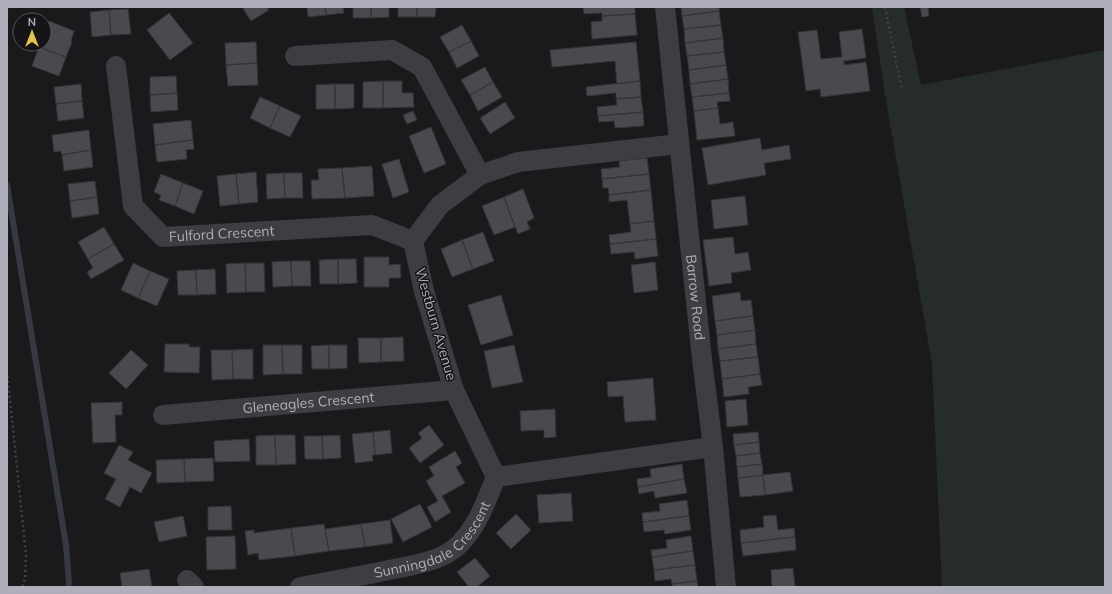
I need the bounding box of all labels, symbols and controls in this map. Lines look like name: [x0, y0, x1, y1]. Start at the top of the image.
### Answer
north arrow: [12, 12, 52, 52]
text: N: [28, 15, 36, 29]
street label: Fulford Crescent: [169, 222, 275, 246]
street label: Barrow Road: [682, 254, 709, 341]
street label: Westburn Avenue: [411, 266, 461, 382]
street label: Gleneagles Crescent: [242, 388, 375, 417]
street label: Sunningdale Crescent: [372, 498, 494, 582]

